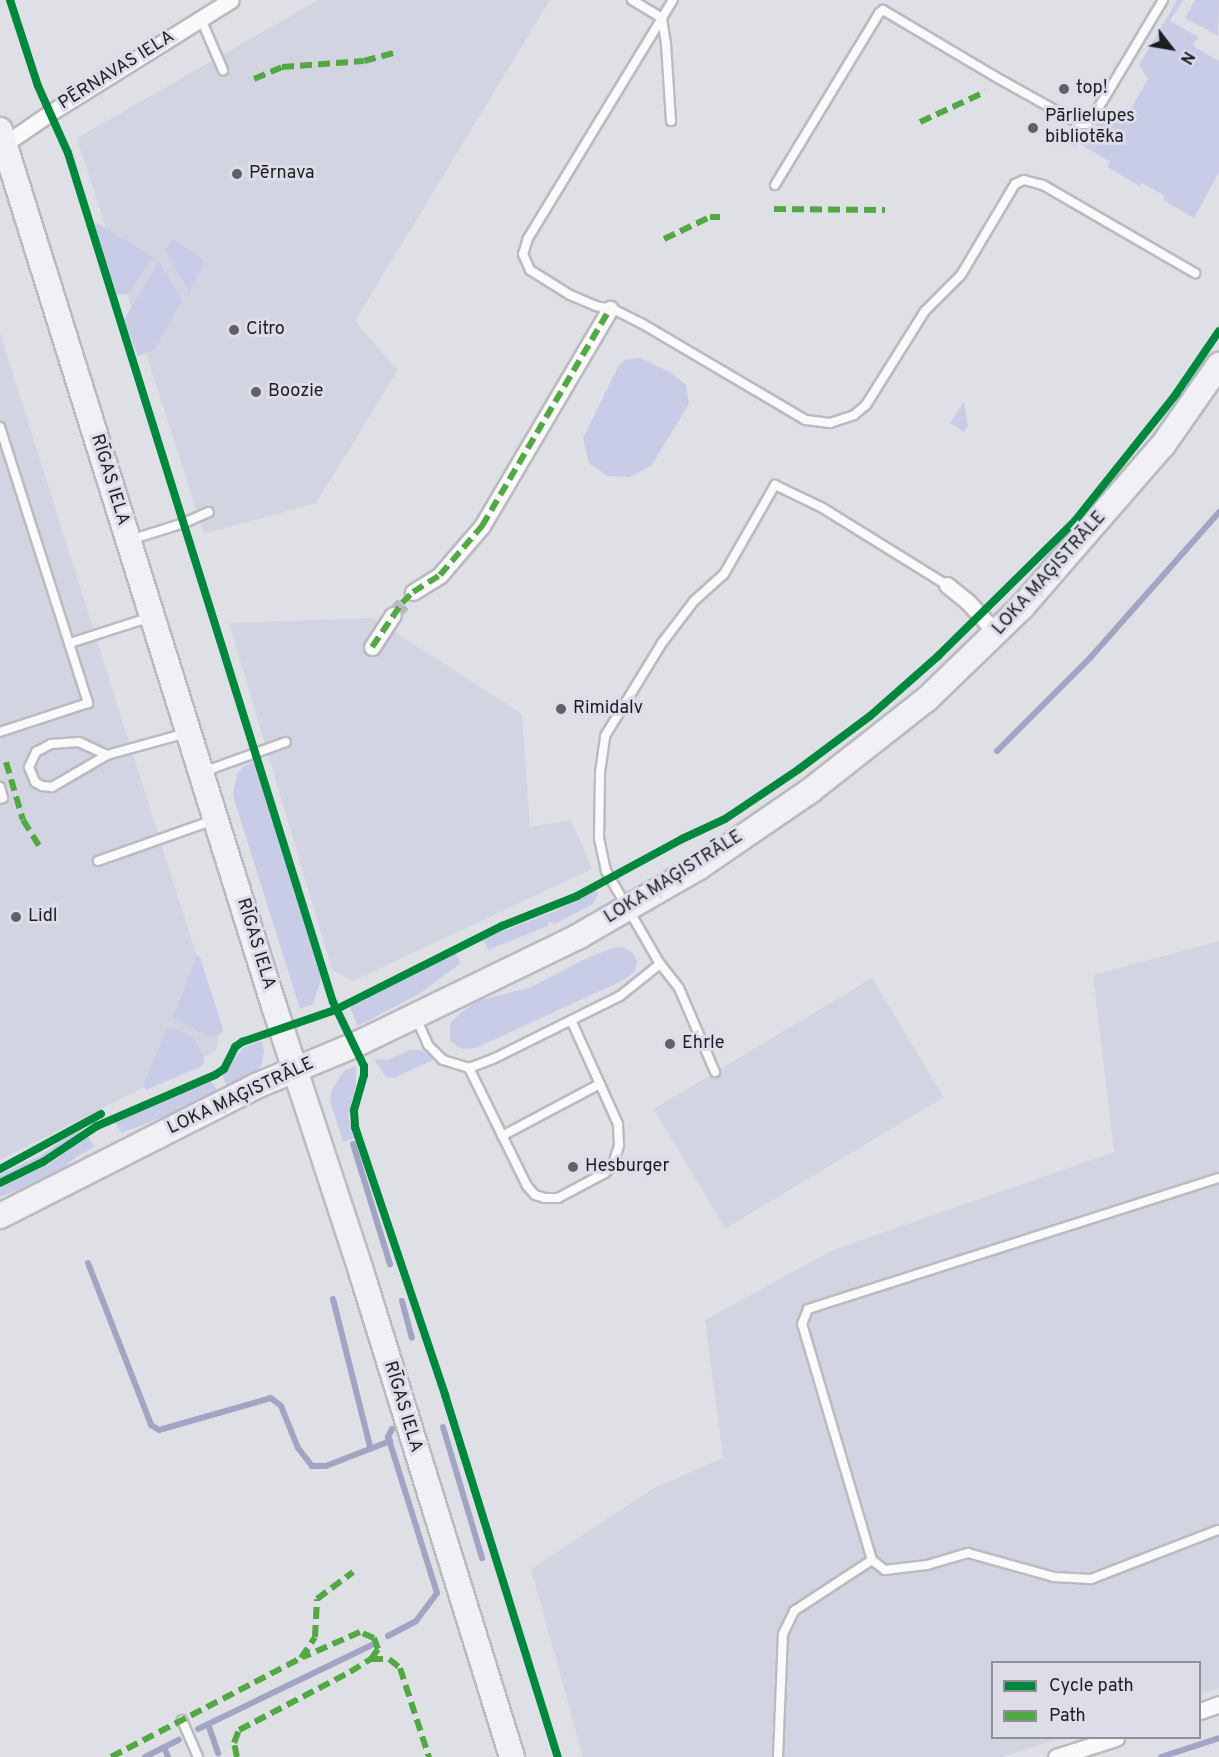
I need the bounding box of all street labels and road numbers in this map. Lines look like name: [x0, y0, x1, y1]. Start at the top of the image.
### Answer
street label: PĒRNAVAS IELA: [55, 27, 179, 115]
street label: RĪGAS IELA: [85, 432, 133, 528]
street label: LOKA MAĢISTRĀLE: [989, 508, 1111, 640]
street label: LOKA MAĢISTRĀLE: [601, 827, 747, 929]
street label: RĪGAS IELA: [231, 896, 279, 992]
street label: LOKA MAĢISTRĀLE: [164, 1054, 318, 1140]
street label: RĪGAS IELA: [378, 1359, 426, 1455]

